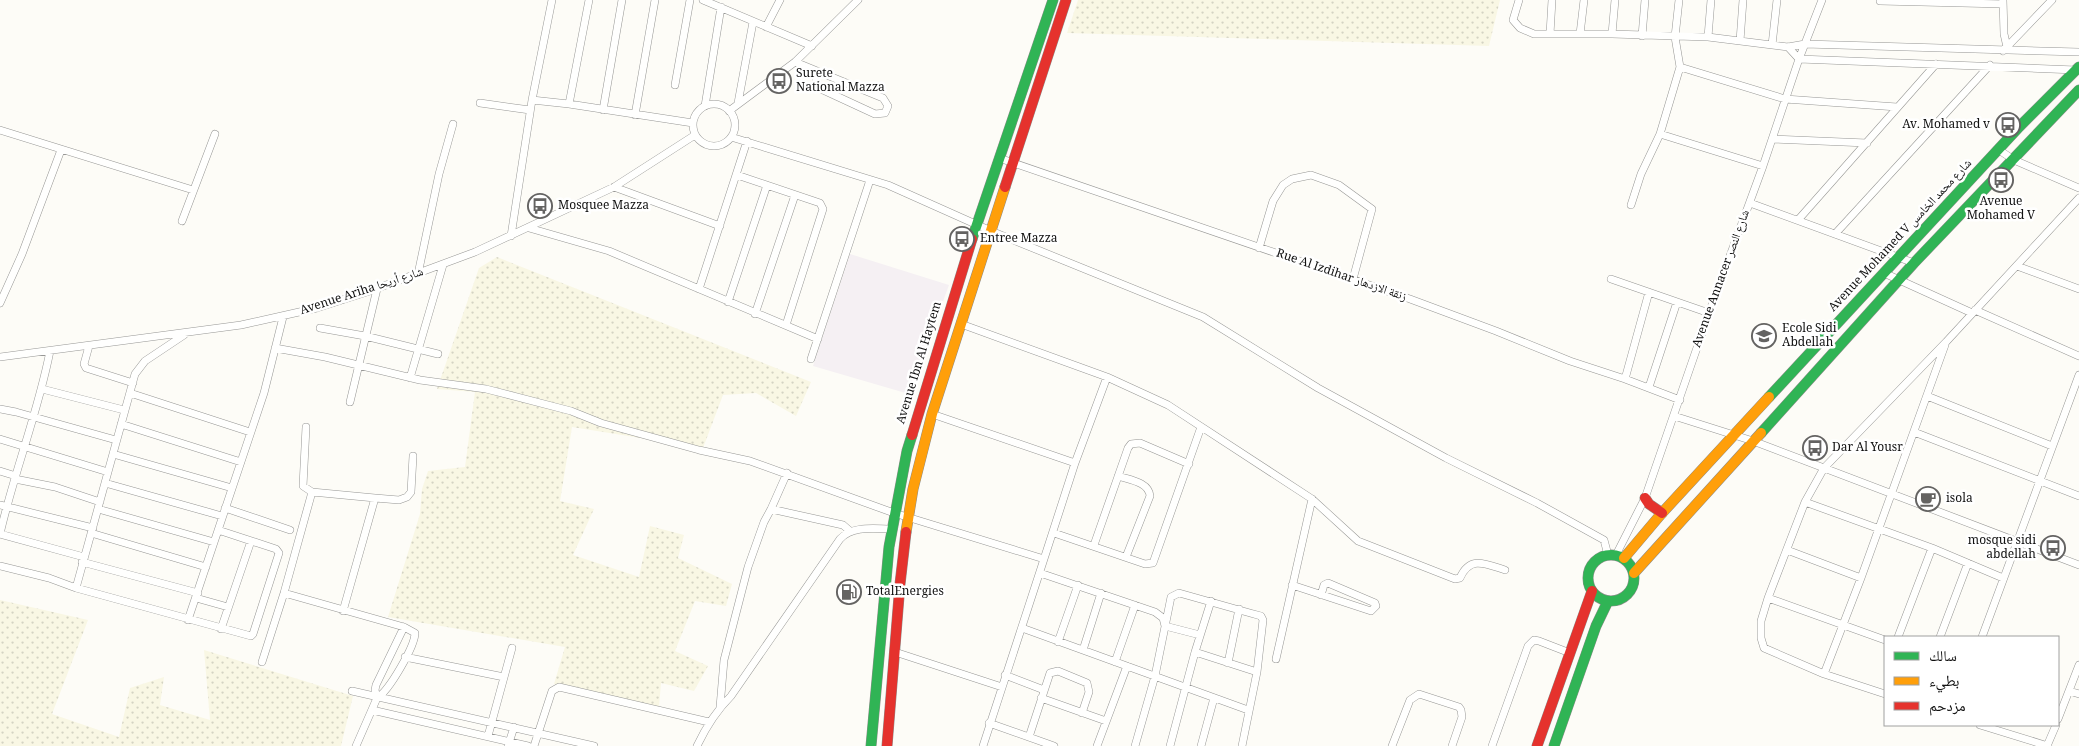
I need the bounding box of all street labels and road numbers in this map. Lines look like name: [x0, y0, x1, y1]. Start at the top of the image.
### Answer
street label: Avenue Mohamed V شارع محمد الخامس: [1824, 155, 1978, 317]
street label: Avenue Annacer شارع النصر: [1687, 207, 1757, 351]
street label: Rue Al Izdihar زنقة الازدهار: [1273, 244, 1409, 308]
street label: Avenue Ariha شارع أريحا: [298, 262, 427, 322]
street label: Avenue Ibn Al Haytem: [891, 299, 949, 427]

